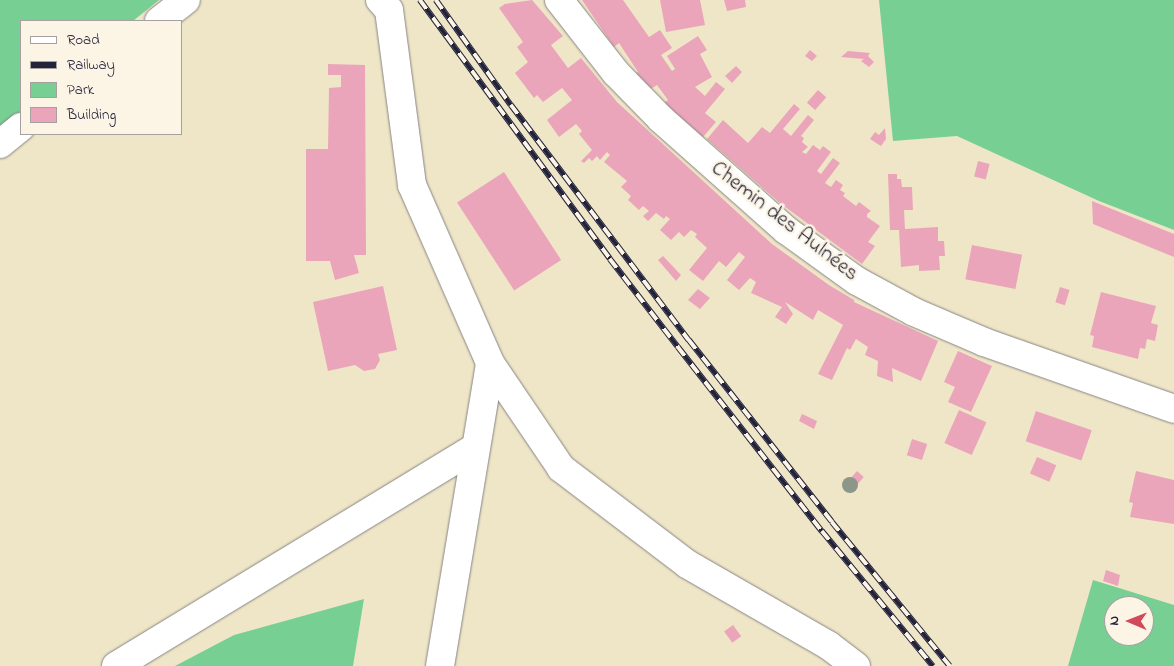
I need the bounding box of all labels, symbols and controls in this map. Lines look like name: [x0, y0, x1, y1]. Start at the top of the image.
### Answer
legend: [20, 20, 182, 135]
text: Road: [67, 29, 100, 51]
text: Railway: [67, 54, 115, 76]
text: Park: [67, 79, 94, 101]
text: Building: [67, 104, 116, 126]
street label: Chemin des Aulnées: [705, 156, 863, 288]
north arrow: [1104, 596, 1154, 646]
text: N: [1104, 616, 1125, 626]

